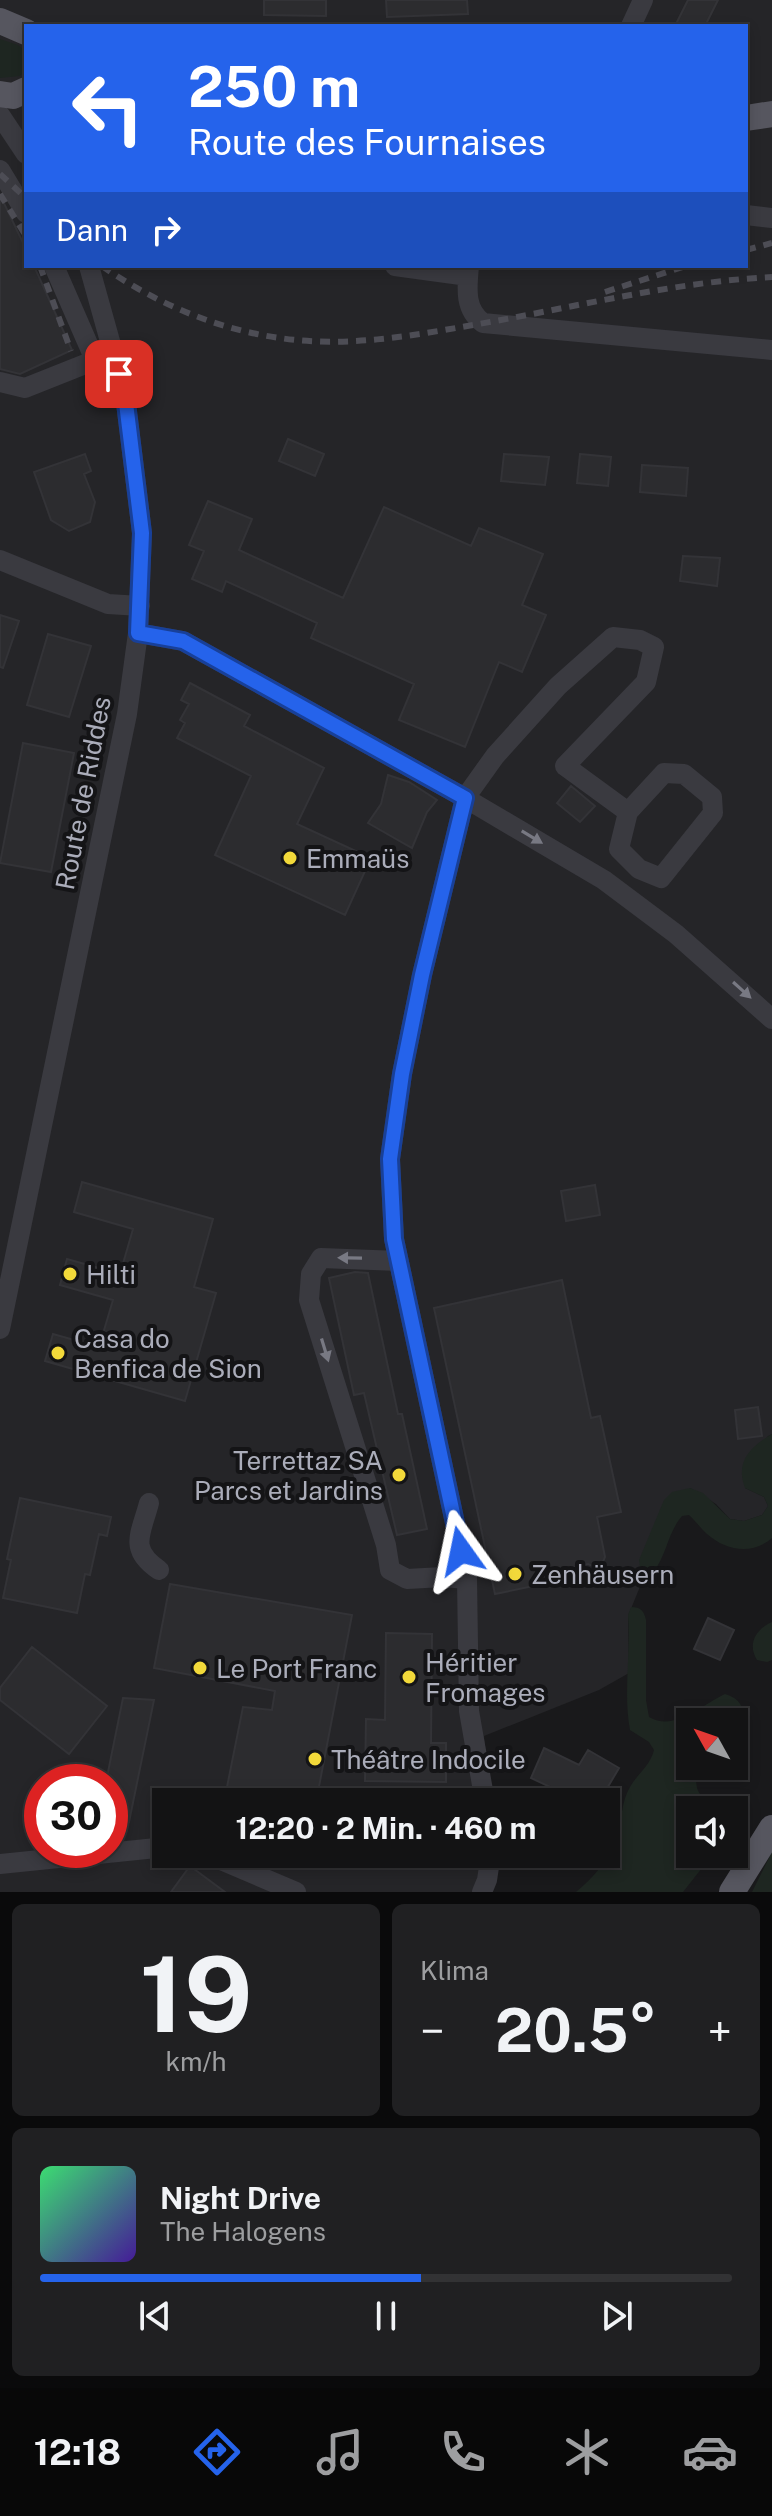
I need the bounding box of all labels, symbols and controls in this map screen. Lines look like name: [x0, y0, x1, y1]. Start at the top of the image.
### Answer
text: 250 m: [188, 54, 360, 120]
icon: left: [56, 56, 160, 160]
text: Route des Fournaises: [188, 121, 546, 163]
icon: right: [144, 208, 188, 252]
text: Dann: [56, 212, 128, 248]
pin: [85, 340, 153, 408]
icon: arrive: [97, 352, 141, 396]
street label: Route de Riddes: [49, 694, 117, 892]
one-way arrow: [521, 830, 544, 844]
place label: Emmaüs: [306, 843, 409, 874]
marker: Emmaüs: [281, 849, 299, 867]
one-way arrow: [732, 981, 751, 999]
one-way arrow: [337, 1252, 362, 1265]
place label: Hilti: [86, 1259, 136, 1290]
marker: Hilti: [61, 1265, 79, 1283]
place label: Casa do Benfica de Sion: [74, 1323, 262, 1384]
one-way arrow: [319, 1338, 332, 1362]
marker: Casa do Benfica de Sion: [49, 1344, 67, 1362]
place label: Terrettaz SA Parcs et Jardins: [194, 1445, 383, 1506]
marker: Terrettaz SA Parcs et Jardins: [390, 1466, 408, 1484]
position arrow: [419, 1509, 503, 1593]
place label: Zenhäusern: [531, 1559, 674, 1590]
marker: Zenhäusern: [506, 1565, 524, 1583]
place label: Héritier Fromages: [425, 1647, 545, 1708]
place label: Le Port Franc: [216, 1653, 377, 1684]
marker: Le Port Franc: [191, 1659, 209, 1677]
marker: Héritier Fromages: [400, 1668, 418, 1686]
north arrow: [676, 1708, 748, 1780]
map controls: [676, 1708, 748, 1868]
place label: Théâtre Indocile: [331, 1744, 526, 1775]
marker: Théâtre Indocile: [306, 1750, 324, 1768]
speed limit sign: 30: [24, 1764, 128, 1868]
button: sound: [676, 1796, 748, 1868]
text: 12:20 · 2 Min. · 460 m: [236, 1810, 536, 1846]
text: 19: [139, 1933, 253, 2055]
text: Klima: [420, 1955, 489, 1986]
text: 20.5°: [495, 1995, 657, 2066]
text: −: [420, 2005, 444, 2057]
text: +: [708, 2005, 732, 2057]
text: km/h: [165, 2046, 227, 2077]
text: Night Drive: [160, 2180, 321, 2216]
text: The Halogens: [160, 2216, 326, 2247]
icon: previous: [133, 2294, 177, 2338]
icon: pause: [364, 2294, 408, 2338]
icon: next: [595, 2294, 639, 2338]
icon: directions: [189, 2424, 245, 2480]
icon: music: [312, 2424, 368, 2480]
icon: phone: [435, 2424, 491, 2480]
icon: climate: [559, 2424, 615, 2480]
icon: car: [682, 2424, 738, 2480]
text: 12:18: [34, 2431, 121, 2473]

